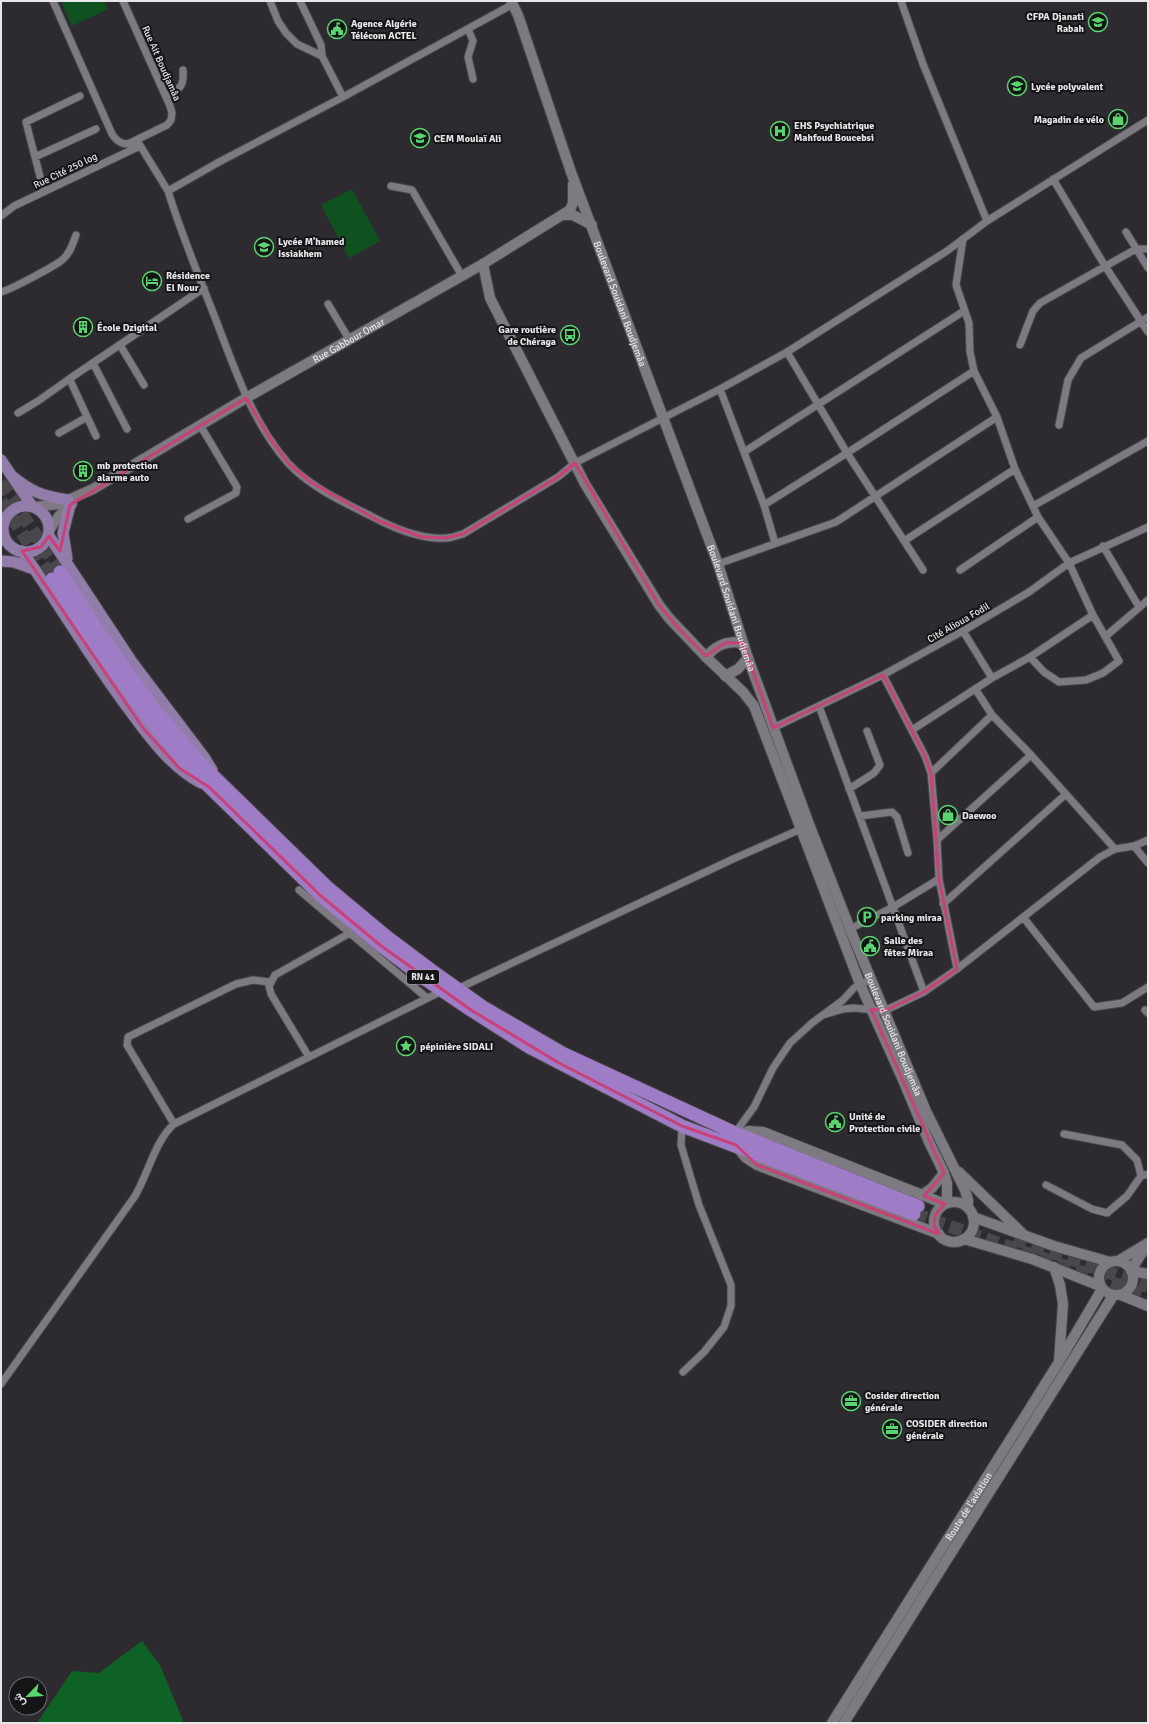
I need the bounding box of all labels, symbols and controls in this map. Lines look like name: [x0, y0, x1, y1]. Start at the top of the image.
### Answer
place label: CFPA Djanati Rabah: [1027, 11, 1085, 35]
school or university icon: CFPA Djanati Rabah: [1087, 11, 1109, 33]
public building icon: Agence Algérie Télécom ACTEL: [326, 18, 348, 40]
place label: Agence Algérie Télécom ACTEL: [351, 18, 418, 42]
street label: Rue Ait Boudjamâa: [139, 24, 183, 103]
school or university icon: Lycée polyvalent: [1006, 75, 1028, 97]
place label: Lycée polyvalent: [1031, 81, 1104, 93]
shop icon: Magadin de vélo: [1107, 108, 1129, 130]
place label: Magadin de vélo: [1034, 114, 1104, 126]
hospital icon: EHS Psychiatrique Mahfoud Boucebsi: [769, 120, 791, 142]
place label: EHS Psychiatrique Mahfoud Boucebsi: [794, 120, 874, 144]
school or university icon: CEM Moulaï Ali: [409, 127, 431, 149]
place label: CEM Moulaï Ali: [434, 133, 501, 145]
street label: Rue Cité 250 log: [32, 150, 99, 192]
school or university icon: Lycée M'hamed Issiakhem: [253, 236, 275, 258]
place label: Lycée M'hamed Issiakhem: [278, 236, 345, 260]
street label: Boulevard Souidani Boudjemâa: [590, 240, 648, 368]
hotel icon: Résidence El Nour: [141, 270, 163, 292]
place label: Résidence El Nour: [166, 270, 210, 294]
building icon: École Dzigital: [72, 316, 94, 338]
street label: Rue Gabbour Omar: [311, 316, 387, 366]
place label: École Dzigital: [97, 321, 157, 334]
place label: Gare routière de Chéraga: [498, 324, 556, 348]
bus stop icon: Gare routière de Chéraga: [559, 324, 581, 346]
building icon: mb protection alarme auto: [72, 460, 94, 482]
place label: mb protection alarme auto: [97, 460, 158, 484]
street label: Boulevard Souidani Boudjemâa: [704, 543, 757, 673]
street label: Cité Alioua Fodil: [925, 600, 992, 646]
shop icon: Daewoo: [937, 804, 959, 826]
place label: Daewoo: [962, 810, 996, 822]
parking icon: parking miraa: [856, 906, 878, 928]
place label: parking miraa: [881, 912, 942, 924]
public building icon: Salle des fêtes Miraa: [859, 935, 881, 957]
place label: Salle des fêtes Miraa: [883, 935, 933, 959]
road number: RN 41: [407, 970, 439, 984]
street label: Boulevard Souidani Boudjemâa: [862, 971, 924, 1098]
place icon: pépinière SIDALI: [395, 1035, 417, 1057]
place label: pépinière SIDALI: [420, 1041, 493, 1053]
public building icon: Unité de Protection civile: [824, 1111, 846, 1133]
place label: Unité de Protection civile: [849, 1111, 920, 1135]
office icon: Cosider direction générale: [840, 1390, 862, 1412]
place label: Cosider direction générale: [865, 1390, 940, 1414]
office icon: COSIDER direction générale: [881, 1418, 903, 1440]
place label: COSIDER direction générale: [906, 1418, 988, 1442]
street label: Route de l'aviation: [943, 1470, 995, 1543]
north arrow: [8, 1676, 48, 1716]
text: ش: [11, 1691, 28, 1709]

